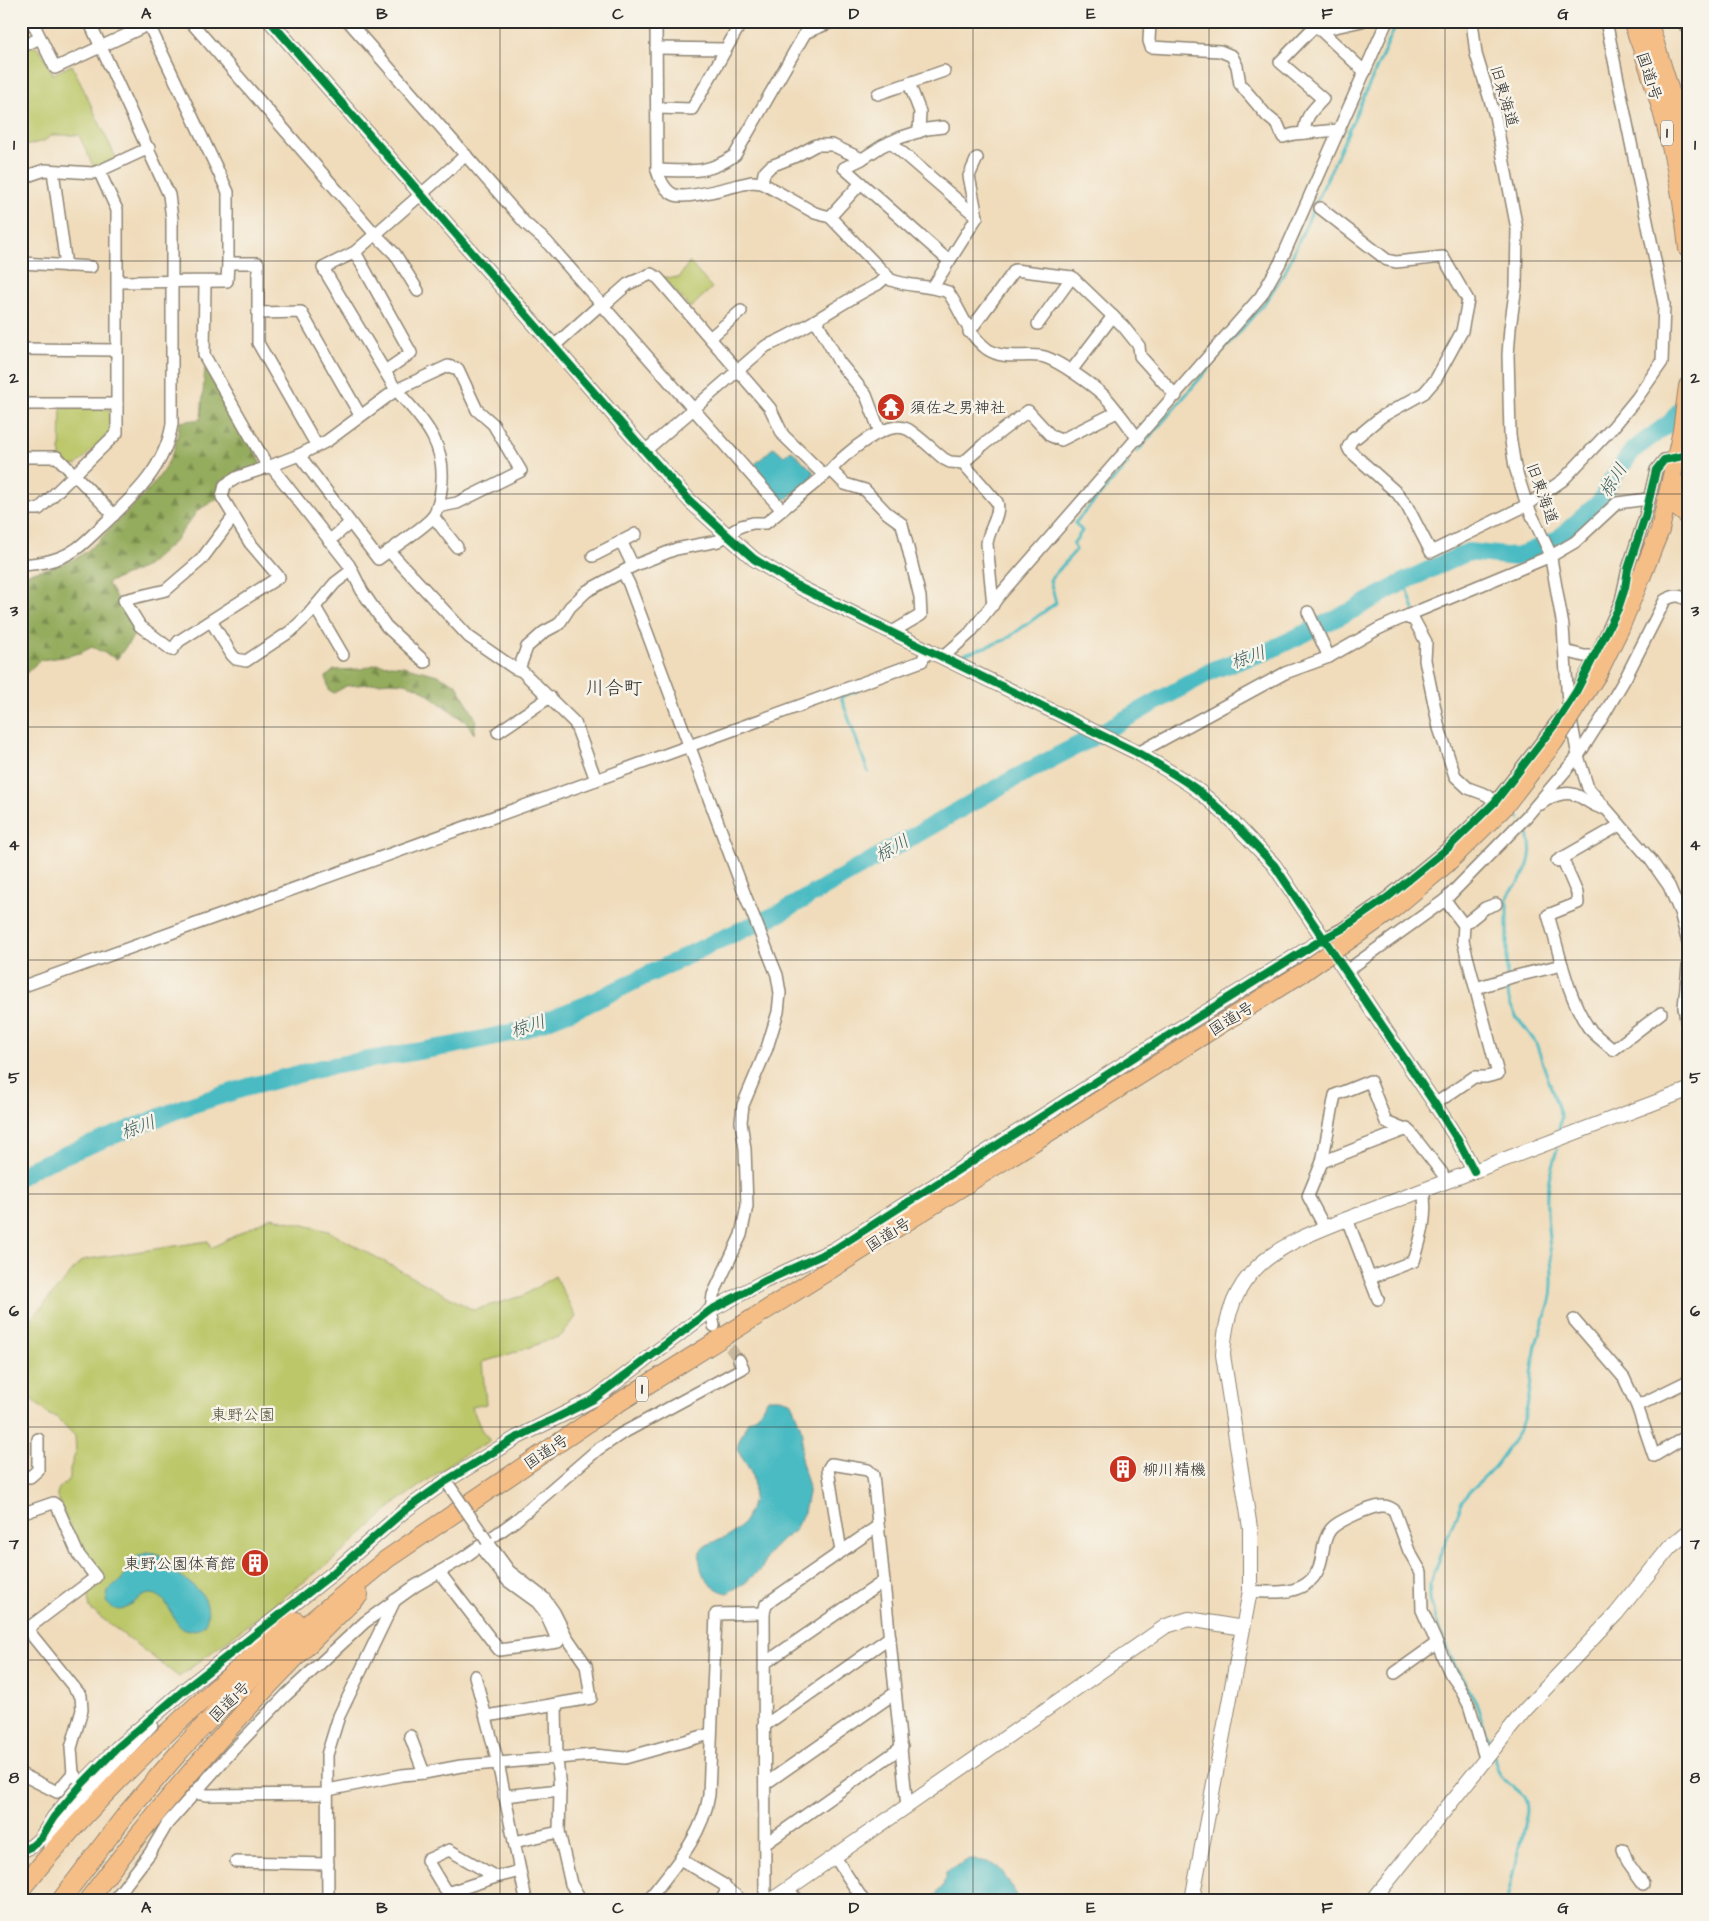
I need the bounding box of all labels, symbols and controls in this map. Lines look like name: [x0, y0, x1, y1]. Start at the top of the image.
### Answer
text: A: [141, 3, 152, 25]
text: B: [376, 3, 388, 25]
text: C: [612, 3, 624, 25]
text: D: [849, 3, 860, 25]
text: E: [1086, 3, 1096, 25]
text: F: [1321, 3, 1333, 25]
text: G: [1557, 3, 1569, 25]
street label: 国道1号: [1631, 49, 1667, 104]
street label: 旧東海道: [1485, 62, 1523, 130]
road number: 1: [1661, 120, 1673, 146]
text: 1: [13, 134, 16, 156]
text: 1: [1694, 134, 1697, 156]
text: 2: [8, 367, 19, 389]
text: 2: [1689, 367, 1700, 389]
temple icon: 須佐之男神社: [876, 392, 906, 422]
place label: 須佐之男神社: [910, 397, 1006, 419]
water label: 椋川: [1593, 458, 1634, 502]
street label: 旧東海道: [1521, 460, 1563, 527]
text: 3: [9, 600, 19, 622]
text: 3: [1690, 600, 1700, 622]
water label: 椋川: [1227, 640, 1269, 675]
district label: 川合町: [585, 675, 643, 702]
water label: 椋川: [870, 829, 914, 868]
text: 4: [9, 834, 20, 856]
text: 4: [1690, 834, 1701, 856]
street label: 国道1号: [1204, 996, 1259, 1041]
water label: 椋川: [507, 1009, 549, 1044]
text: 5: [8, 1067, 20, 1089]
text: 5: [1689, 1067, 1701, 1089]
water label: 椋川: [117, 1110, 159, 1145]
street label: 国道1号: [861, 1212, 916, 1257]
text: 6: [9, 1300, 19, 1322]
text: 6: [1690, 1300, 1700, 1322]
road number: 1: [636, 1376, 648, 1402]
park label: 東野公園: [211, 1404, 275, 1426]
street label: 国道1号: [520, 1429, 573, 1475]
building icon: 柳川精機: [1108, 1454, 1138, 1484]
place label: 柳川精機: [1142, 1459, 1206, 1481]
text: 7: [8, 1533, 19, 1555]
text: 7: [1689, 1533, 1700, 1555]
building icon: 東野公園体育館: [240, 1548, 270, 1578]
place label: 東野公園体育館: [124, 1553, 236, 1575]
street label: 国道1号: [204, 1676, 255, 1727]
text: 8: [9, 1767, 20, 1789]
text: 8: [1690, 1767, 1701, 1789]
text: A: [141, 1897, 152, 1919]
text: B: [376, 1897, 388, 1919]
text: C: [612, 1897, 624, 1919]
text: D: [849, 1897, 860, 1919]
text: E: [1086, 1897, 1096, 1919]
text: F: [1321, 1897, 1333, 1919]
text: G: [1557, 1897, 1569, 1919]

